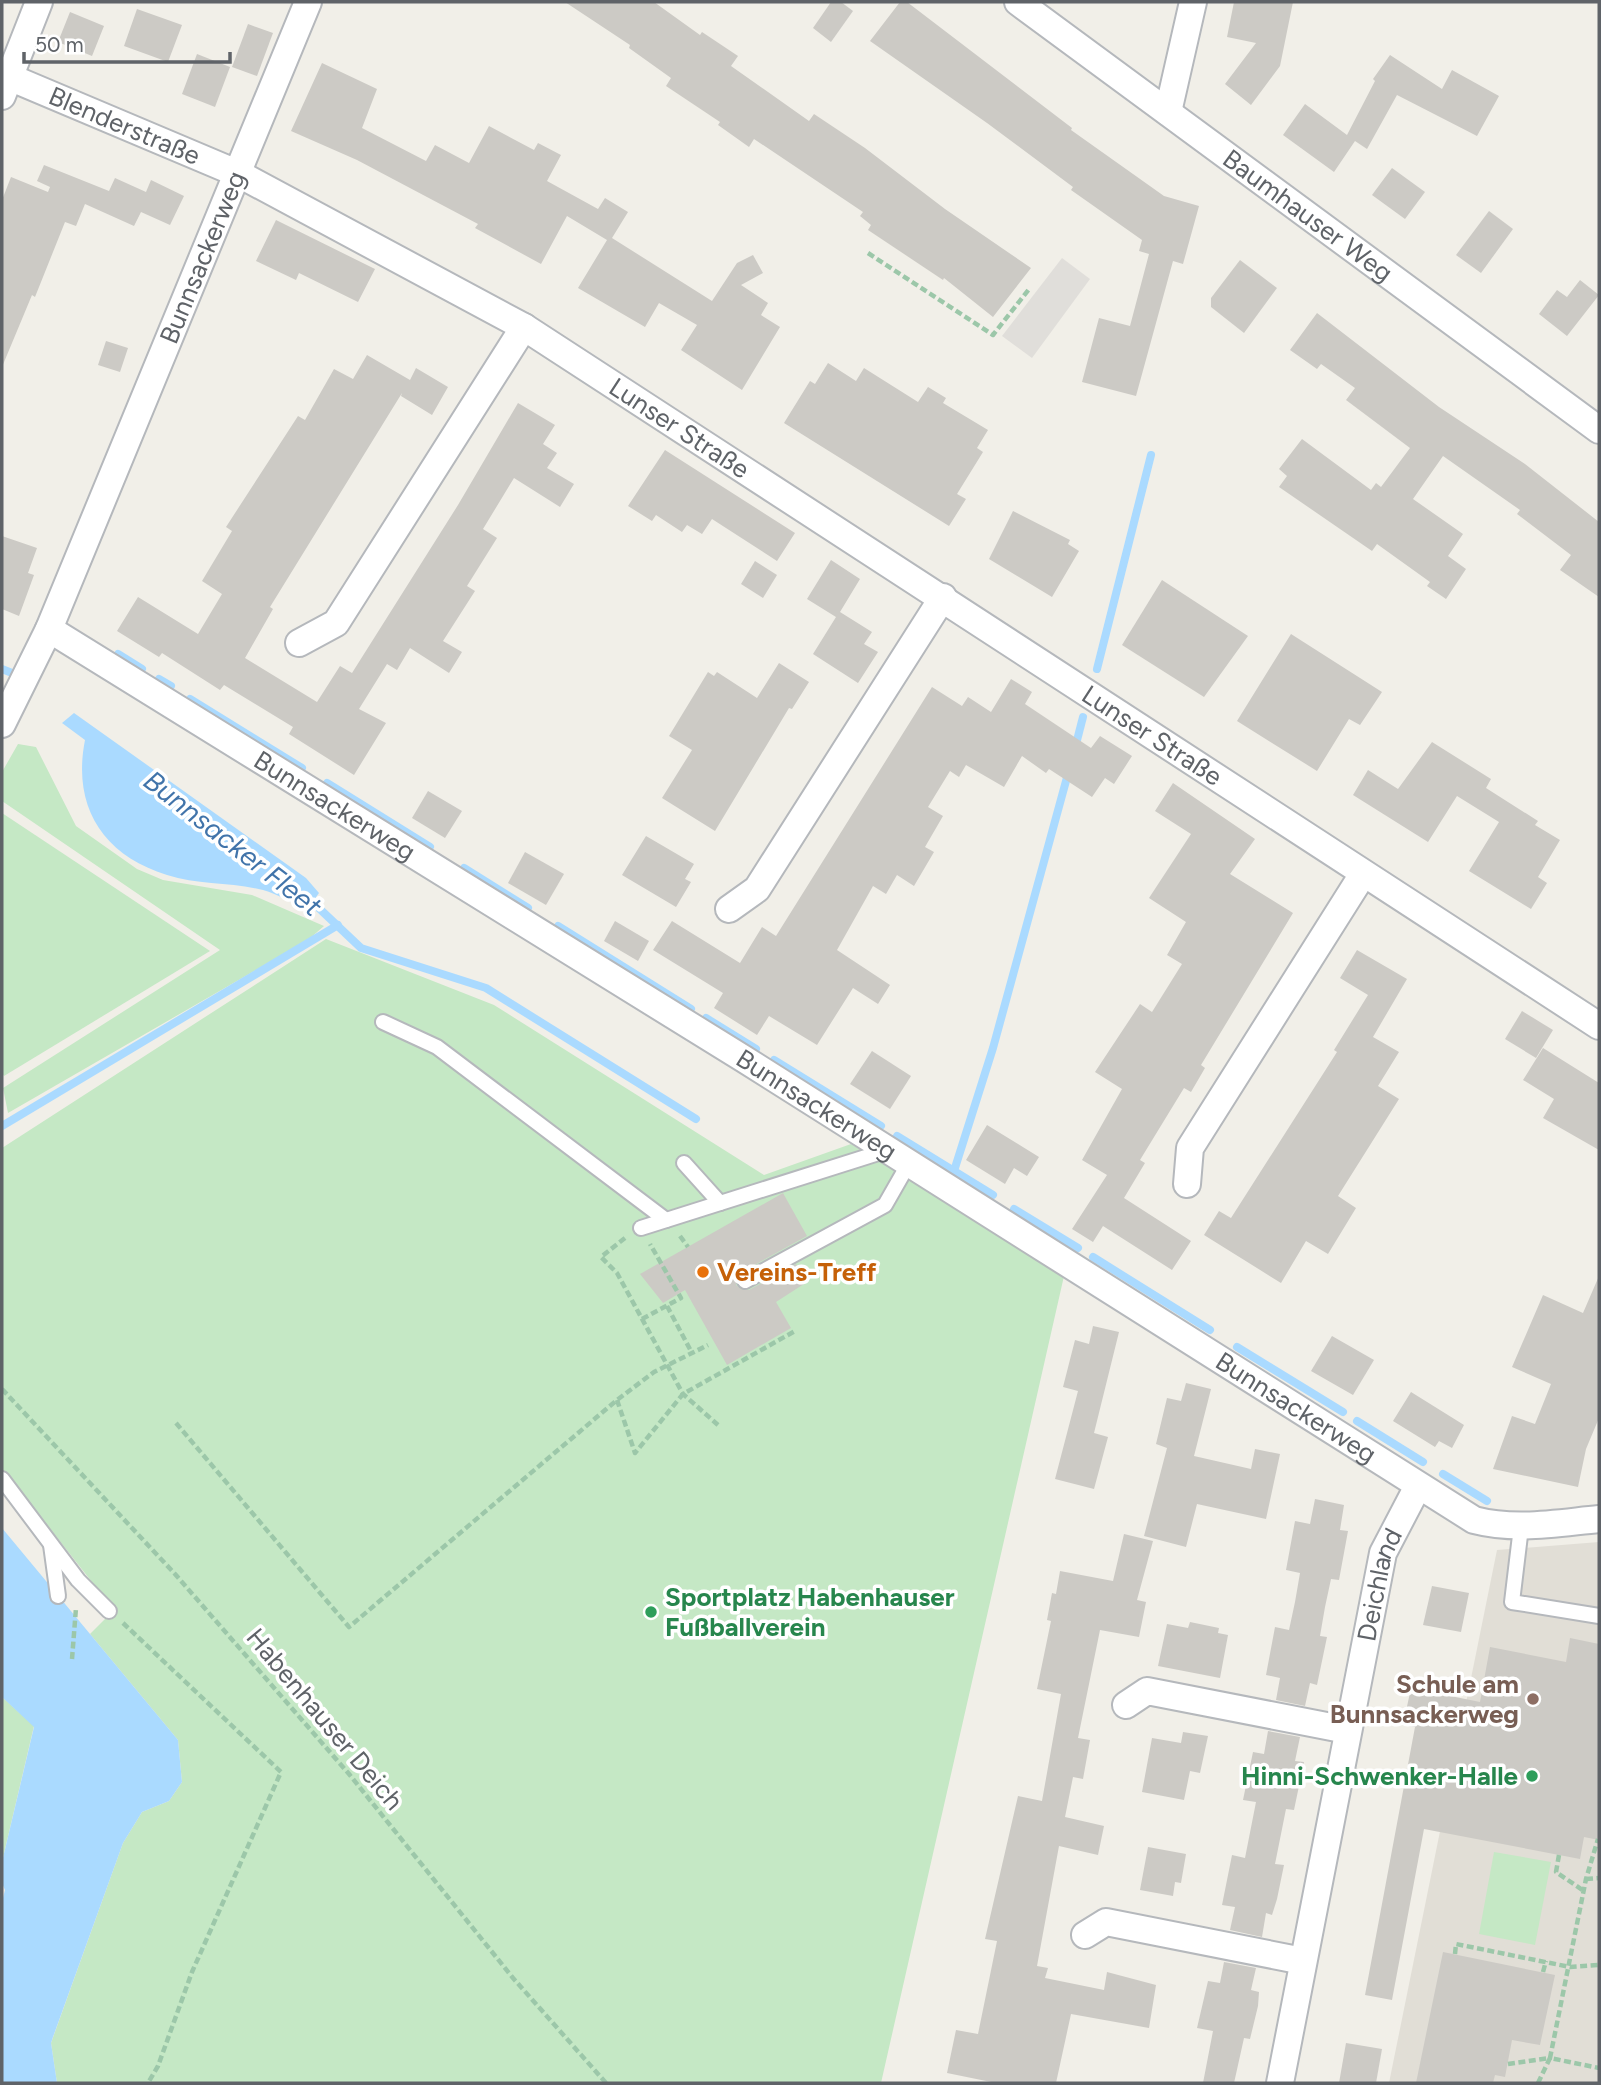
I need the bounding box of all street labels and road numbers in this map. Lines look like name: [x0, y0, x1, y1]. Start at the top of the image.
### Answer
street label: Blenderstraße: [44, 80, 205, 172]
street label: Baumhauser Weg: [1217, 142, 1399, 289]
street label: Bunnsackerweg: [153, 166, 252, 348]
street label: Lunser Straße: [603, 371, 755, 485]
street label: Lunser Straße: [1076, 678, 1228, 793]
street label: Bunnsackerweg: [248, 744, 421, 868]
street label: Bunnsackerweg: [730, 1042, 903, 1167]
street label: Bunnsackerweg: [1210, 1345, 1382, 1470]
street label: Deichland: [1350, 1523, 1409, 1644]
street label: Habenhauser Deich: [240, 1622, 410, 1816]

